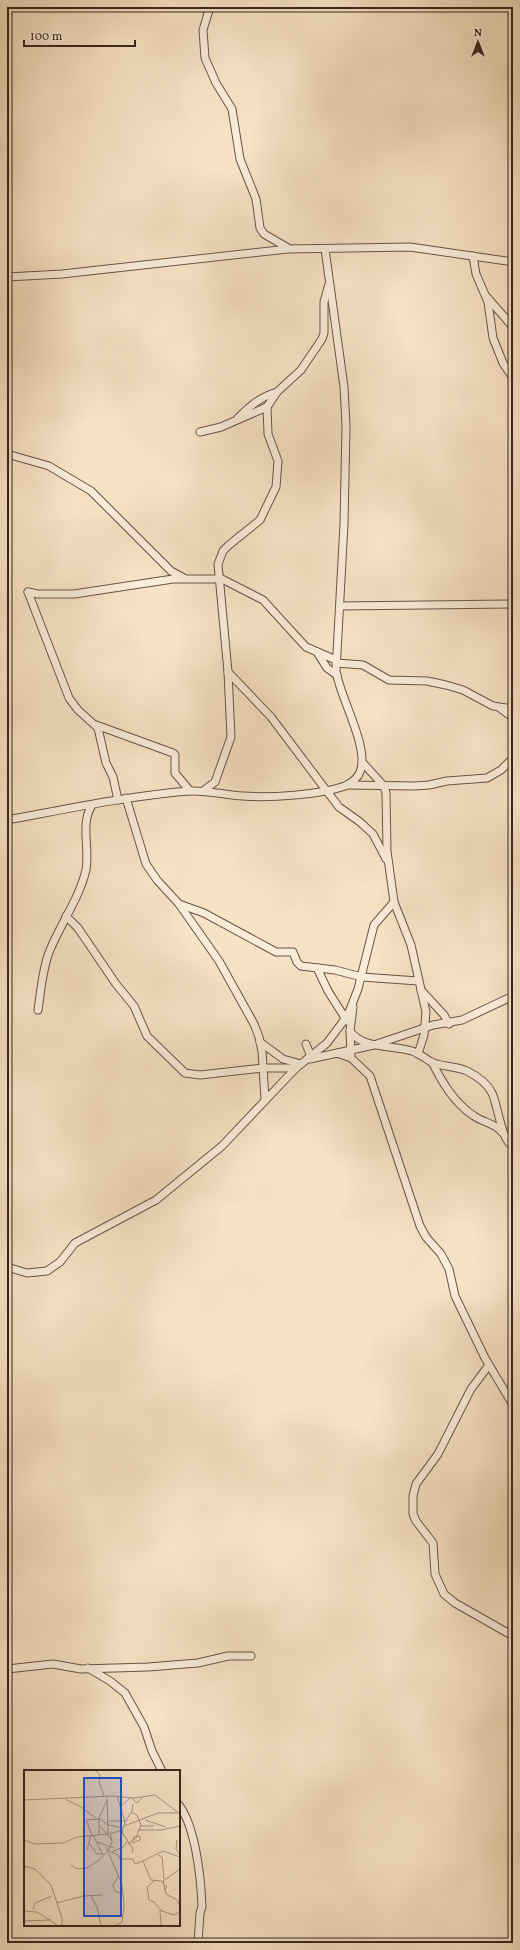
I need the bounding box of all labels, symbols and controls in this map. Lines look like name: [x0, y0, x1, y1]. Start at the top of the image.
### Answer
scale bar: [24, 22, 135, 48]
north arrow: [458, 22, 498, 62]
text: N: [474, 26, 482, 41]
text: 100 m: [30, 29, 63, 45]
inset map: [24, 1770, 180, 1926]

